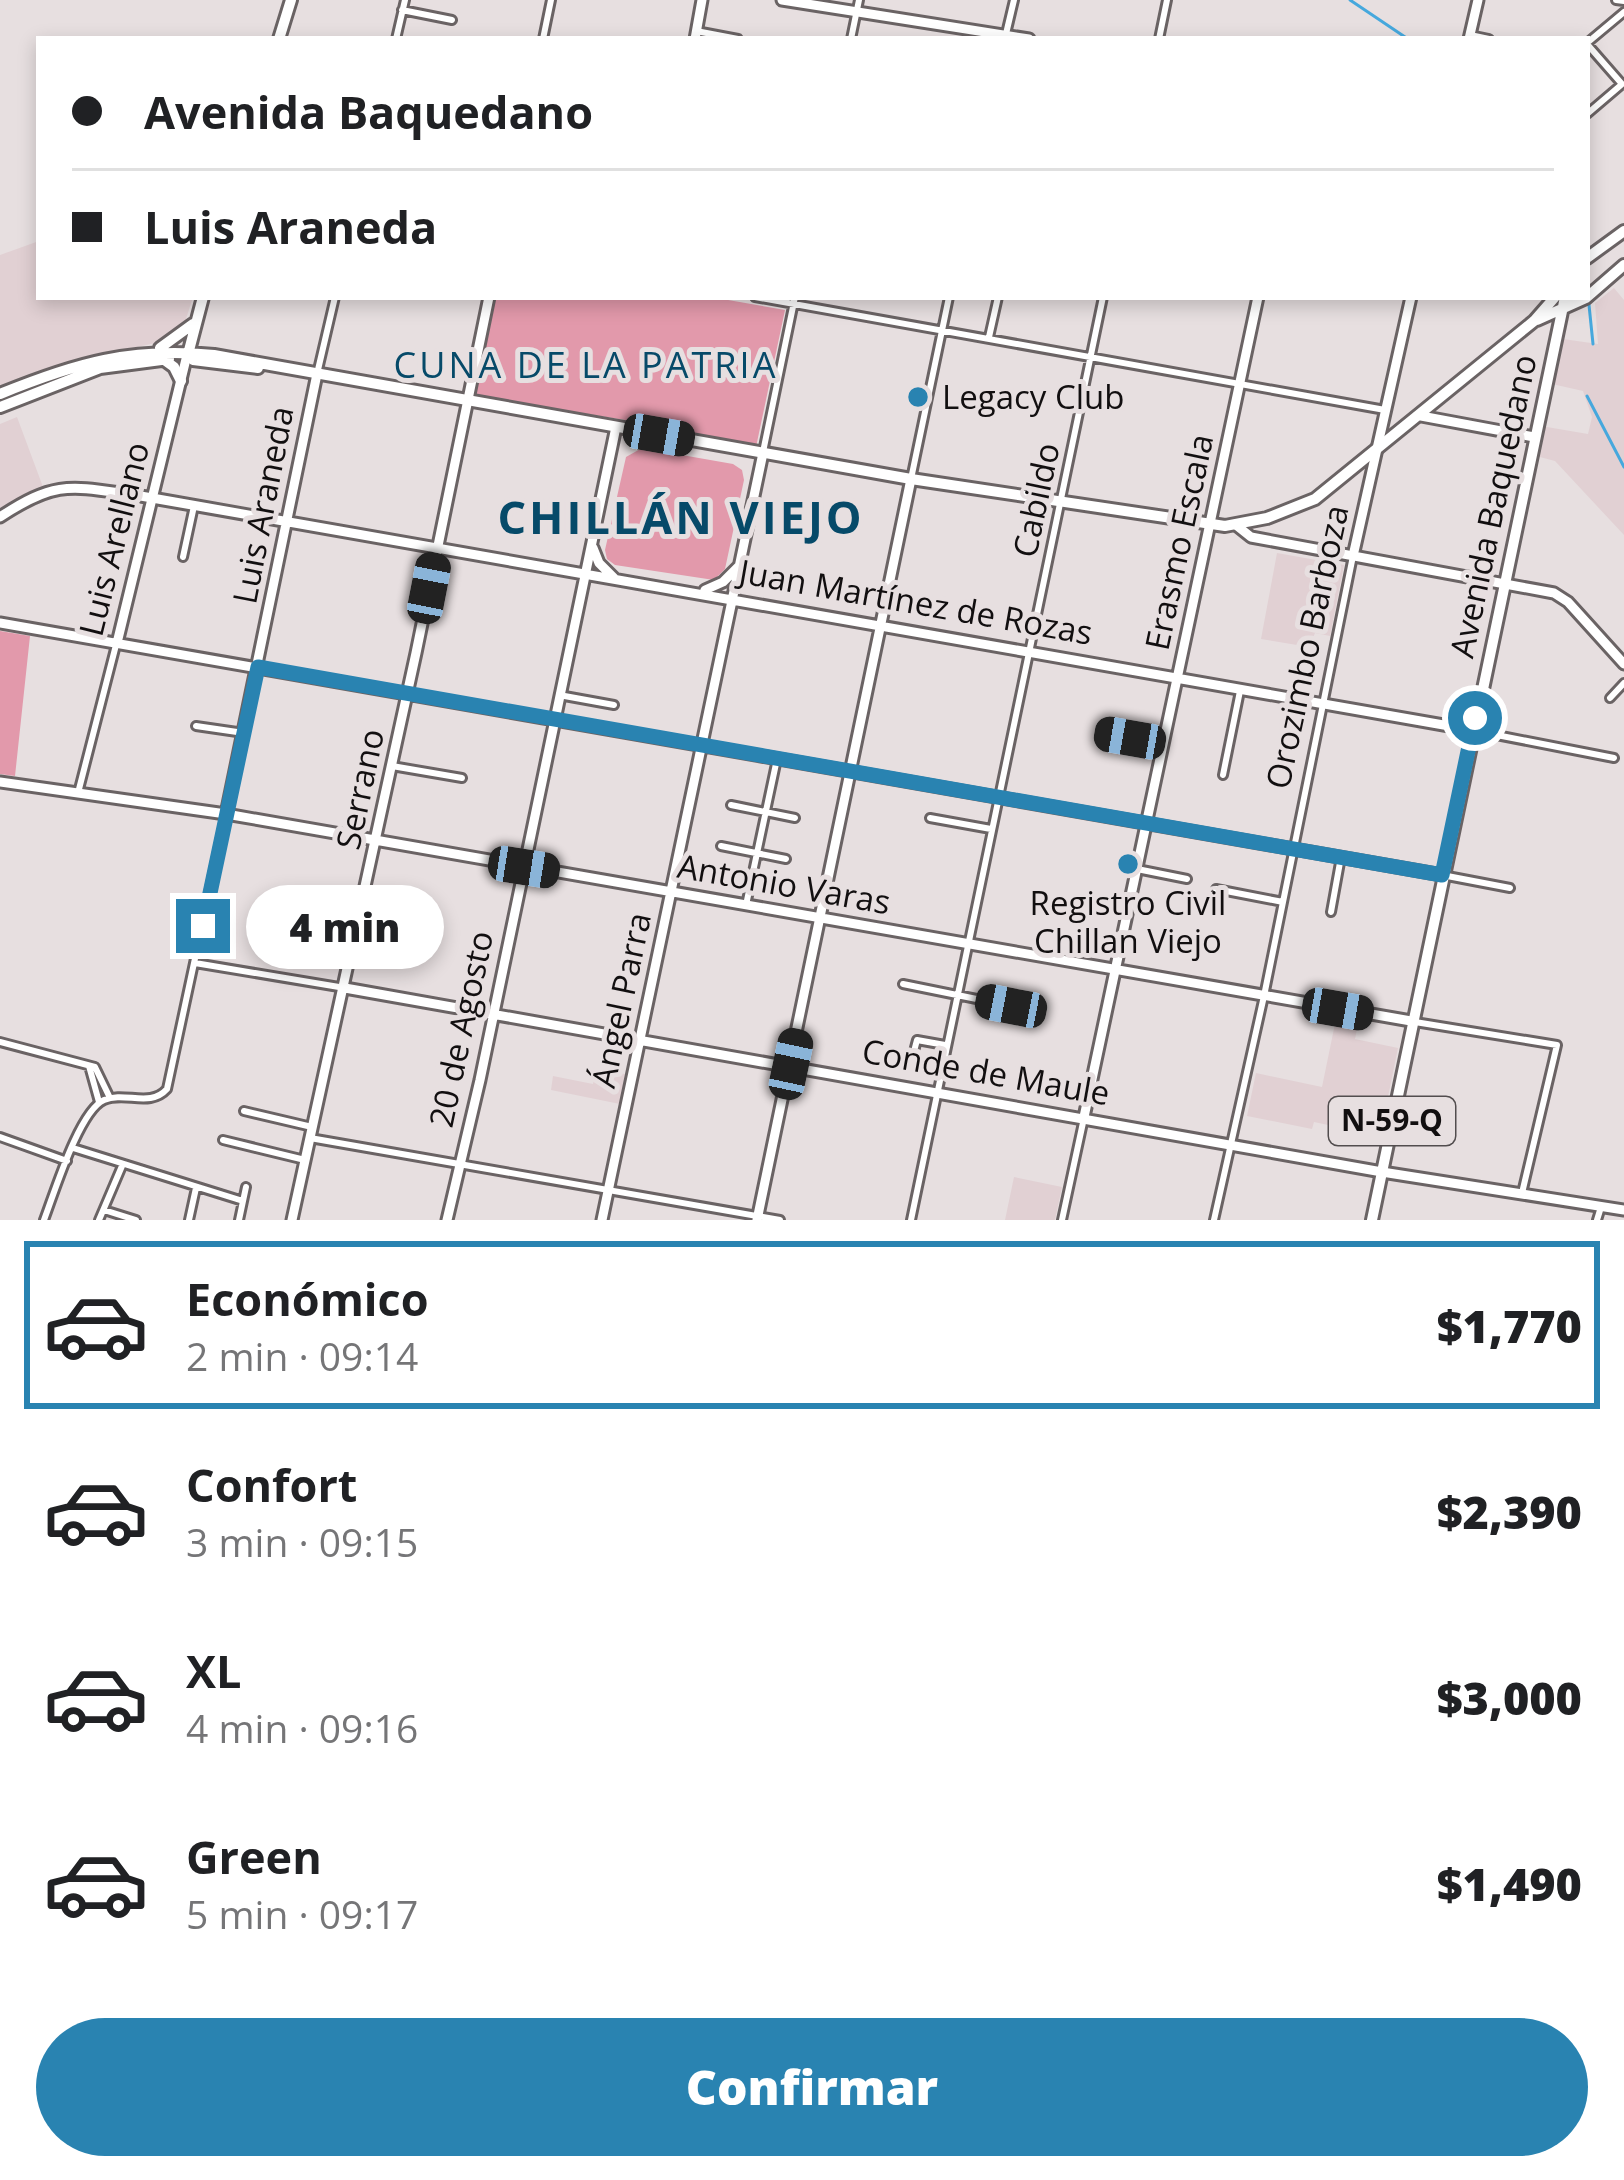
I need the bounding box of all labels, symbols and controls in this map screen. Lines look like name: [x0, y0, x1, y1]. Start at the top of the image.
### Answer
text: Avenida Baquedano: [144, 81, 593, 142]
text: Luis Araneda: [144, 196, 437, 257]
district label: CUNA DE LA PATRIA: [394, 340, 778, 389]
street label: Avenida Baquedano: [1438, 350, 1547, 662]
place label: Legacy Club: [942, 374, 1124, 419]
marker: Legacy Club: [905, 384, 931, 410]
street label: Luis Araneda: [221, 402, 304, 607]
car: [620, 411, 698, 459]
street label: Erasmo Escala: [1134, 430, 1223, 654]
street label: Luis Arellano: [68, 437, 159, 640]
street label: Cabildo: [1001, 438, 1070, 561]
district label: CHILLÁN VIEJO: [497, 486, 865, 547]
street label: Orozimbo Barboza: [1254, 501, 1359, 793]
street label: Juan Martínez de Rozas: [733, 548, 1096, 655]
car: [404, 549, 454, 627]
route start: [1448, 691, 1502, 745]
car: [1091, 714, 1169, 762]
street label: Serrano: [325, 725, 394, 853]
street label: Antonio Varas: [674, 843, 894, 924]
car: [486, 844, 562, 890]
marker: Registro Civil Chillan Viejo: [1115, 851, 1141, 877]
place label: Registro Civil Chillan Viejo: [1030, 880, 1226, 963]
callout: 4 min: [245, 884, 443, 968]
route end: [176, 899, 230, 953]
text: 4 min: [290, 900, 400, 953]
street label: Ángel Parra: [580, 908, 661, 1092]
street label: 20 de Agosto: [418, 927, 503, 1131]
car: [972, 981, 1050, 1031]
car: [1299, 985, 1377, 1033]
car: [766, 1025, 816, 1103]
street label: Conde de Maule: [859, 1028, 1113, 1115]
road number: N-59-Q: [1329, 1097, 1455, 1145]
text: Económico: [186, 1268, 429, 1329]
icon: car: [42, 1271, 150, 1379]
text: $1,770: [1437, 1295, 1582, 1356]
text: 2 min · 09:14: [186, 1329, 418, 1382]
text: Confort: [186, 1454, 357, 1515]
icon: car: [42, 1457, 150, 1565]
text: $2,390: [1437, 1481, 1582, 1542]
text: 3 min · 09:15: [186, 1515, 418, 1568]
text: XL: [186, 1640, 241, 1701]
icon: car: [42, 1643, 150, 1751]
text: $3,000: [1437, 1667, 1582, 1728]
text: 4 min · 09:16: [186, 1701, 418, 1754]
text: Green: [186, 1826, 322, 1887]
icon: car: [42, 1829, 150, 1937]
text: $1,490: [1437, 1853, 1582, 1914]
text: 5 min · 09:17: [186, 1887, 418, 1940]
button: Confirmar: [36, 2018, 1588, 2156]

